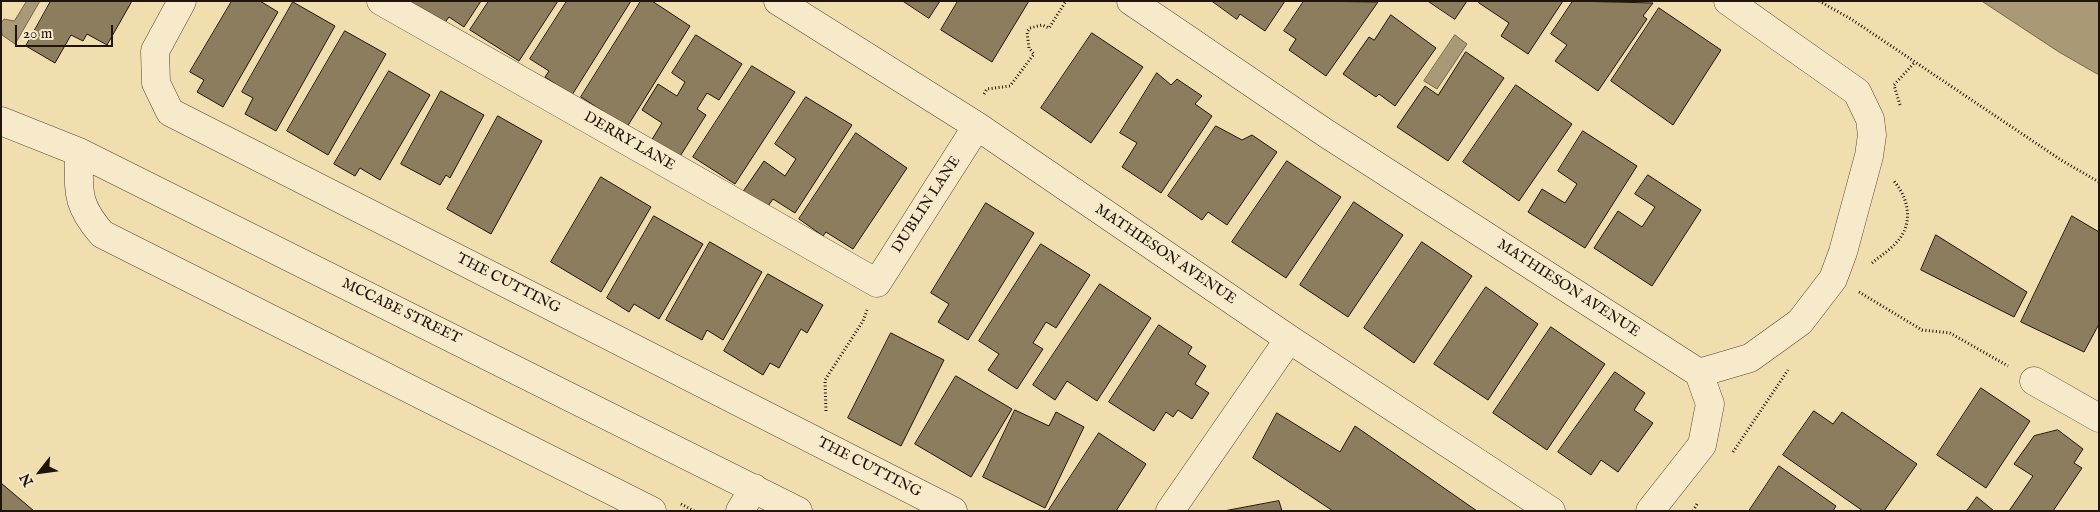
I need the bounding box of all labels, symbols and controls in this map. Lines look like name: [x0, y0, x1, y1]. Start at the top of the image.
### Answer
scale bar: [18, 15, 115, 47]
text: 20 m: [23, 24, 52, 43]
street label: DERRY LANE: [580, 109, 678, 175]
street label: DUBLIN LANE: [889, 153, 965, 257]
street label: MATHIESON AVENUE: [1091, 201, 1239, 309]
street label: MATHIESON AVENUE: [1493, 236, 1643, 342]
street label: THE CUTTING: [453, 250, 563, 318]
street label: MCCABE STREET: [338, 275, 464, 349]
street label: THE CUTTING: [814, 434, 924, 502]
north arrow: [15, 447, 65, 497]
text: N: [16, 470, 38, 489]

